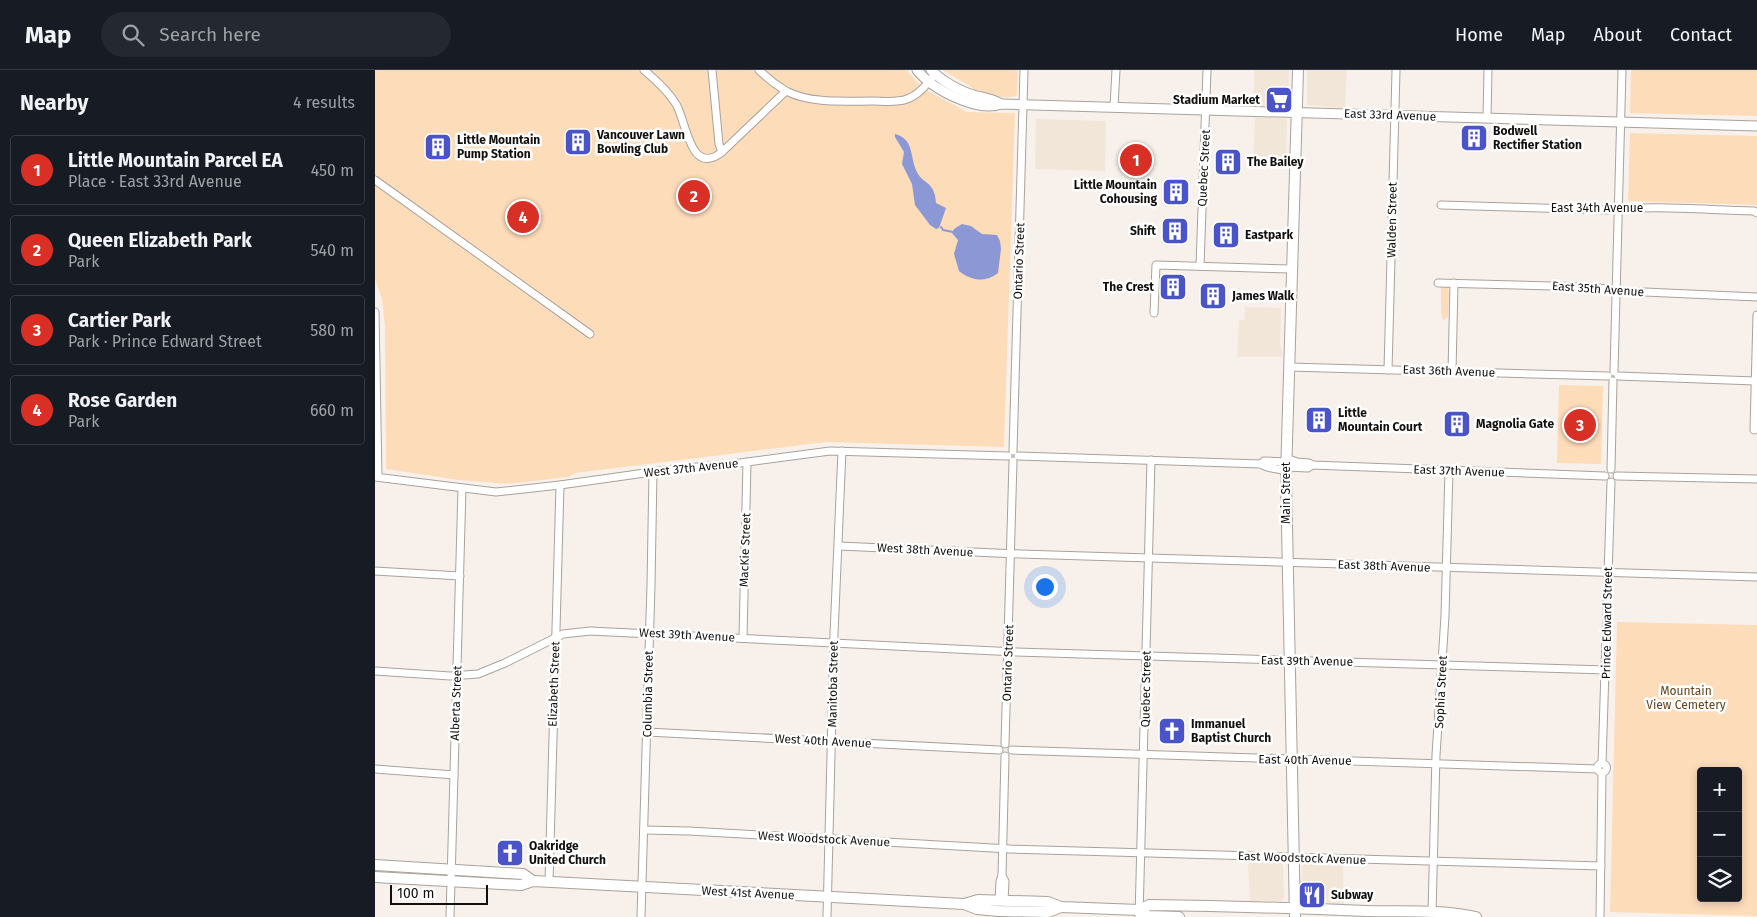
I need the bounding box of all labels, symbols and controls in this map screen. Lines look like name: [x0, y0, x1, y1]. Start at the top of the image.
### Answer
search box: [101, 12, 451, 57]
text: Map: [25, 21, 71, 49]
icon: search: [119, 21, 147, 49]
text: Search here: [159, 23, 261, 46]
text: Home: [1455, 24, 1503, 46]
text: Map: [1531, 24, 1565, 46]
text: About: [1593, 24, 1642, 46]
text: Contact: [1670, 24, 1732, 46]
supermarket icon: Stadium Market: [1264, 85, 1294, 115]
text: Nearby: [20, 90, 88, 116]
text: 4 results: [293, 93, 355, 112]
place label: Stadium Market: [1173, 93, 1260, 107]
street label: East 33rd Avenue: [1344, 106, 1436, 124]
building icon: Bodwell Rectifier Station: [1459, 123, 1489, 153]
place label: Bodwell Rectifier Station: [1493, 124, 1582, 152]
building icon: Vancouver Lawn Bowling Club: [563, 127, 593, 157]
place label: Vancouver Lawn Bowling Club: [596, 128, 685, 156]
street label: Quebec Street: [1195, 129, 1213, 207]
building icon: Little Mountain Pump Station: [423, 132, 453, 162]
place label: Little Mountain Pump Station: [457, 133, 540, 161]
pin: 1: [1120, 141, 1152, 179]
building icon: The Bailey: [1213, 147, 1243, 177]
text: Little Mountain Parcel EA: [68, 149, 283, 172]
place label: The Bailey: [1247, 155, 1304, 169]
text: 1: [33, 161, 41, 180]
text: 450 m: [311, 161, 354, 180]
text: Place · East 33rd Avenue: [68, 172, 242, 191]
pin: 2: [678, 177, 710, 215]
building icon: Little Mountain Cohousing: [1161, 177, 1191, 207]
place label: Little Mountain Cohousing: [1074, 178, 1157, 206]
street label: Walden Street: [1384, 181, 1400, 258]
pin: 4: [507, 198, 539, 236]
street label: East 34th Avenue: [1551, 201, 1643, 215]
building icon: Shift: [1160, 216, 1190, 246]
building icon: Eastpark: [1211, 220, 1241, 250]
street label: Ontario Street: [1011, 222, 1027, 300]
place label: Shift: [1130, 224, 1156, 238]
place label: Eastpark: [1245, 228, 1293, 242]
text: Queen Elizabeth Park: [68, 229, 252, 252]
text: 2: [33, 241, 41, 260]
text: 540 m: [311, 241, 354, 260]
text: Park: [68, 252, 100, 271]
building icon: The Crest: [1158, 272, 1188, 302]
street label: East 35th Avenue: [1552, 279, 1644, 299]
place label: The Crest: [1103, 280, 1154, 294]
building icon: James Walk: [1198, 281, 1228, 311]
place label: James Walk: [1231, 289, 1295, 303]
text: Cartier Park: [68, 309, 171, 332]
text: 3: [33, 321, 41, 340]
text: 580 m: [310, 321, 354, 340]
text: Park · Prince Edward Street: [68, 332, 262, 351]
street label: East 36th Avenue: [1403, 362, 1495, 380]
text: Rose Garden: [68, 389, 177, 412]
text: 4: [32, 401, 42, 420]
text: 660 m: [310, 401, 354, 420]
building icon: Little Mountain Court: [1304, 405, 1334, 435]
place label: Little Mountain Court: [1338, 406, 1423, 434]
pin: 3: [1564, 406, 1596, 444]
building icon: Magnolia Gate: [1442, 409, 1472, 439]
text: Park: [68, 412, 100, 431]
place label: Magnolia Gate: [1476, 417, 1555, 431]
street label: West 37th Avenue: [643, 456, 739, 480]
street label: Main Street: [1279, 461, 1293, 524]
street label: East 37th Avenue: [1413, 462, 1505, 480]
street label: MacKie Street: [737, 512, 753, 587]
street label: West 38th Avenue: [876, 540, 974, 560]
street label: East 38th Avenue: [1337, 557, 1431, 575]
street label: Prince Edward Street: [1599, 566, 1615, 679]
your location: [1032, 574, 1058, 600]
street label: Ontario Street: [1000, 624, 1016, 702]
street label: West 39th Avenue: [639, 625, 735, 645]
street label: Elizabeth Street: [546, 640, 563, 727]
street label: Manitoba Street: [825, 640, 841, 727]
street label: Columbia Street: [640, 650, 656, 738]
street label: Quebec Street: [1138, 650, 1154, 728]
street label: East 39th Avenue: [1261, 653, 1353, 669]
street label: Sophia Street: [1432, 654, 1450, 729]
street label: Alberta Street: [448, 665, 464, 741]
park label: Mountain View Cemetery: [1646, 684, 1726, 712]
church icon: Immanuel Baptist Church: [1157, 716, 1187, 746]
place label: Immanuel Baptist Church: [1191, 717, 1271, 745]
street label: West 40th Avenue: [774, 731, 872, 751]
street label: East 40th Avenue: [1258, 752, 1352, 768]
map controls: [1697, 767, 1742, 902]
button: +: [1697, 767, 1742, 812]
button: −: [1697, 812, 1742, 857]
street label: West Woodstock Avenue: [758, 829, 890, 849]
church icon: Oakridge United Church: [495, 838, 525, 868]
place label: Oakridge United Church: [529, 839, 606, 867]
street label: East Woodstock Avenue: [1238, 849, 1366, 867]
button: layers: [1697, 857, 1742, 902]
restaurant icon: Subway: [1297, 880, 1327, 910]
scale bar: [390, 882, 487, 905]
street label: West 41st Avenue: [701, 884, 795, 902]
text: 100 m: [397, 885, 434, 902]
place label: Subway: [1331, 888, 1374, 902]

